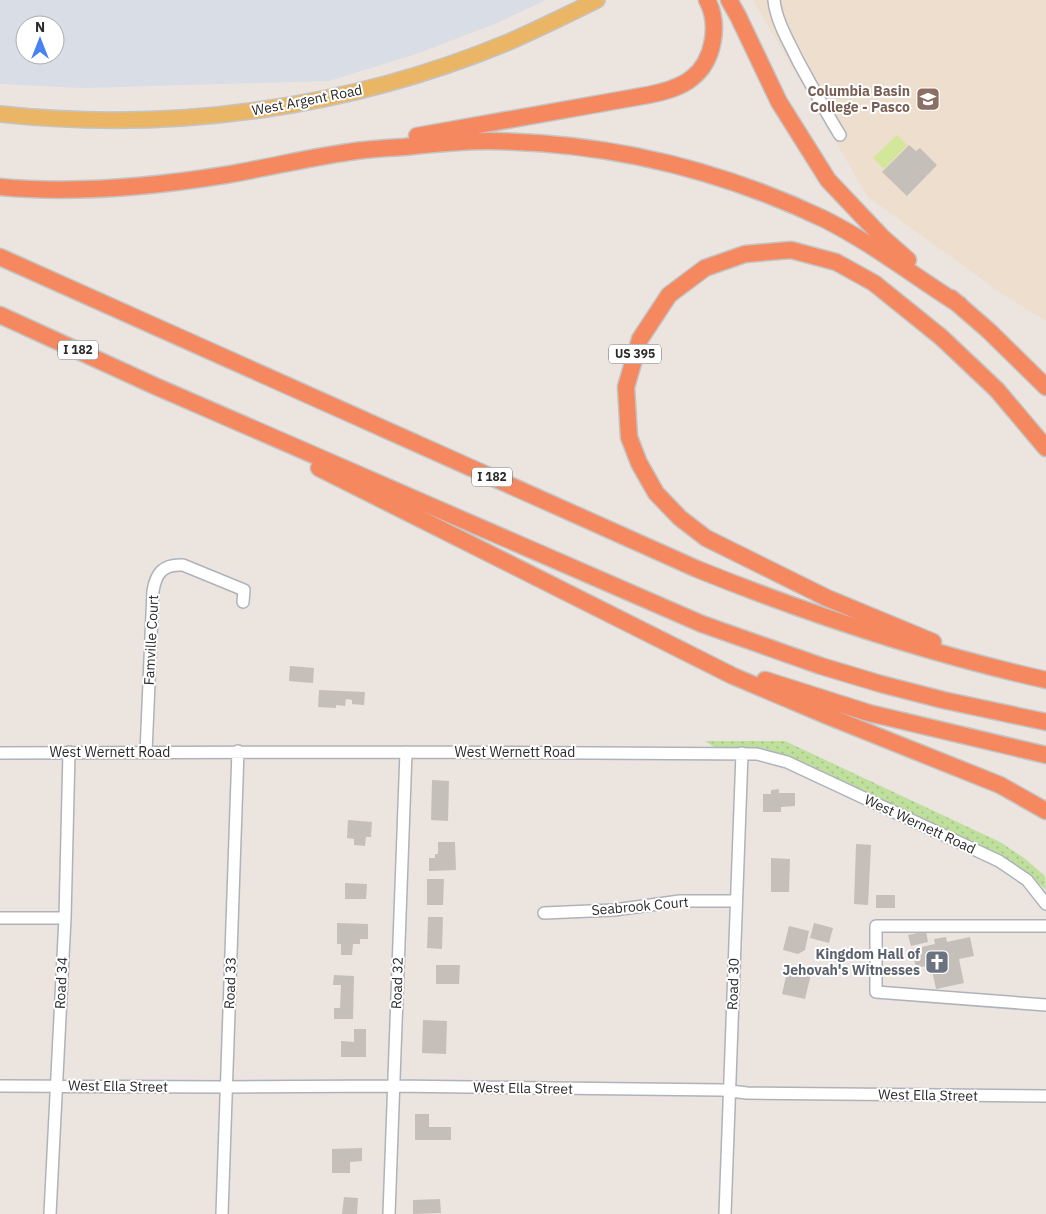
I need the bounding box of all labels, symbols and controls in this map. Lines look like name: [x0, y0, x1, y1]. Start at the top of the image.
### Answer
north arrow: [15, 15, 65, 65]
text: N: [35, 18, 45, 36]
street label: West Argent Road: [250, 80, 364, 120]
place label: Columbia Basin College - Pasco: [807, 82, 910, 116]
school or university icon: Columbia Basin College - Pasco: [915, 86, 941, 112]
road number: I 182: [58, 340, 98, 360]
road number: US 395: [609, 344, 661, 364]
road number: I 182: [472, 468, 512, 487]
street label: Famville Court: [140, 594, 162, 686]
street label: West Wernett Road: [50, 743, 170, 761]
street label: West Wernett Road: [455, 743, 575, 761]
street label: West Wernett Road: [861, 790, 979, 858]
street label: Seabrook Court: [591, 893, 689, 919]
place label: Kingdom Hall of Jehovah's Witnesses: [782, 945, 920, 979]
church icon: Kingdom Hall of Jehovah's Witnesses: [924, 949, 950, 975]
street label: Road 34: [51, 956, 71, 1010]
street label: Road 33: [220, 957, 240, 1009]
street label: Road 32: [387, 957, 407, 1009]
street label: Road 30: [723, 958, 743, 1010]
street label: West Ella Street: [68, 1076, 168, 1096]
street label: West Ella Street: [473, 1078, 573, 1098]
street label: West Ella Street: [878, 1085, 978, 1105]

